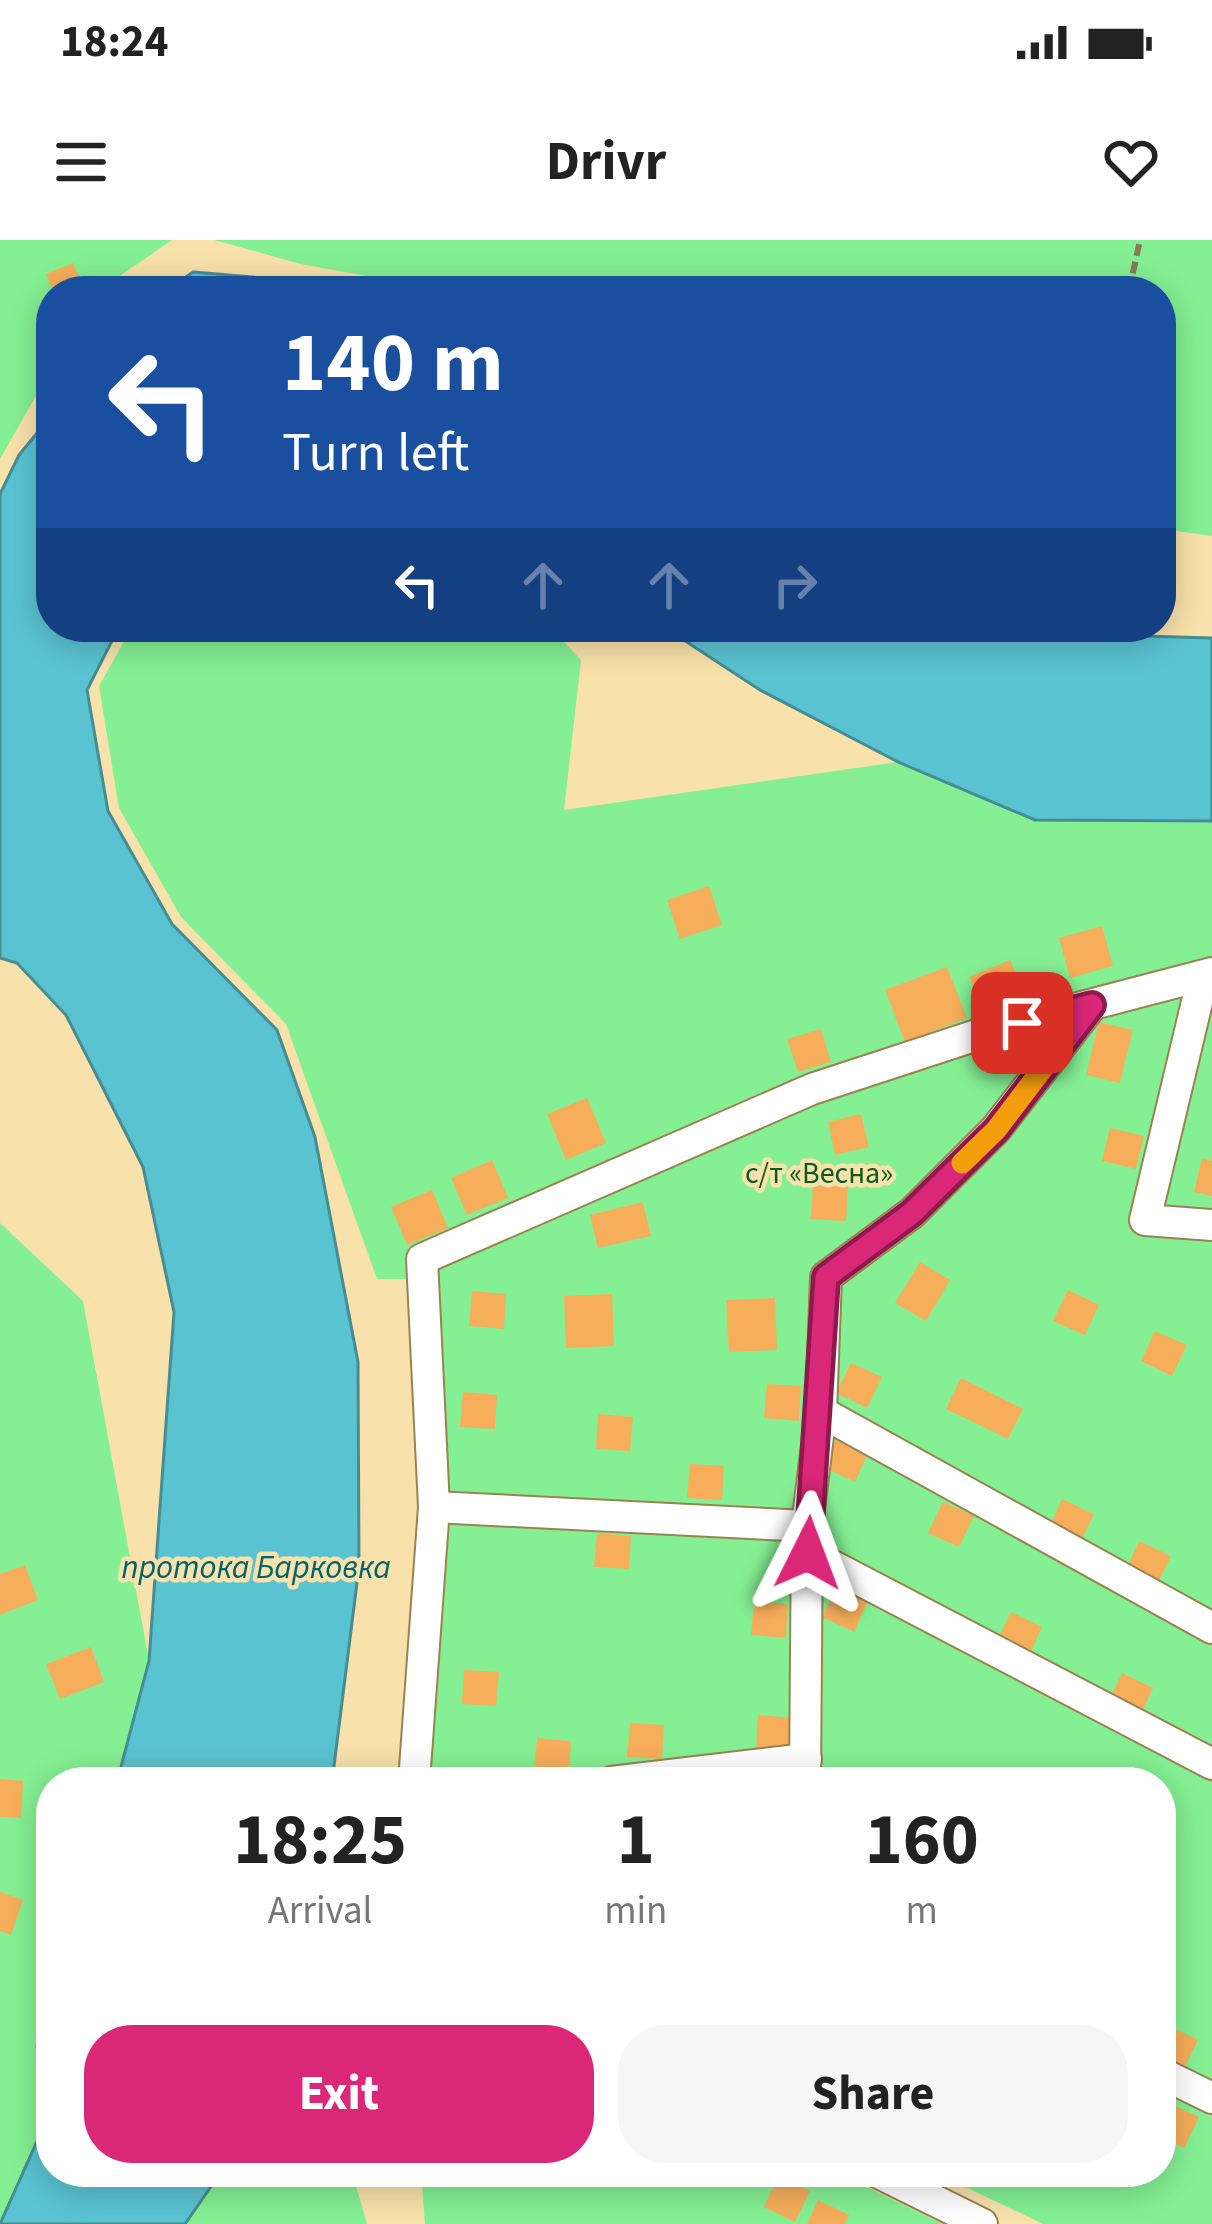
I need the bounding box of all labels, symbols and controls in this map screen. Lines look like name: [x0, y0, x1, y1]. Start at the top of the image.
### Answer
text: 18:24: [60, 10, 169, 74]
text: Drivr: [546, 124, 666, 201]
icon: menu: [48, 129, 114, 195]
icon: heart: [1098, 129, 1164, 195]
text: 140 m: [282, 304, 504, 424]
icon: left: [84, 324, 240, 480]
text: Turn left: [282, 415, 469, 492]
icon: left: [384, 552, 450, 618]
icon: ahead: [510, 552, 576, 618]
icon: ahead: [636, 552, 702, 618]
icon: right: [762, 552, 828, 618]
pin: [971, 972, 1073, 1074]
icon: arrive: [989, 990, 1055, 1056]
park label: с/т «Весна»: [745, 1152, 893, 1195]
position arrow: [745, 1490, 871, 1616]
water label: протока Барковка: [121, 1544, 391, 1591]
text: 18:25: [233, 1789, 407, 1892]
text: 1: [617, 1789, 655, 1892]
text: 160: [865, 1789, 979, 1892]
text: Arrival: [268, 1883, 373, 1939]
text: min: [604, 1883, 667, 1939]
text: m: [906, 1883, 938, 1939]
button: Exit: [84, 2025, 594, 2163]
button: Share: [618, 2025, 1128, 2163]

